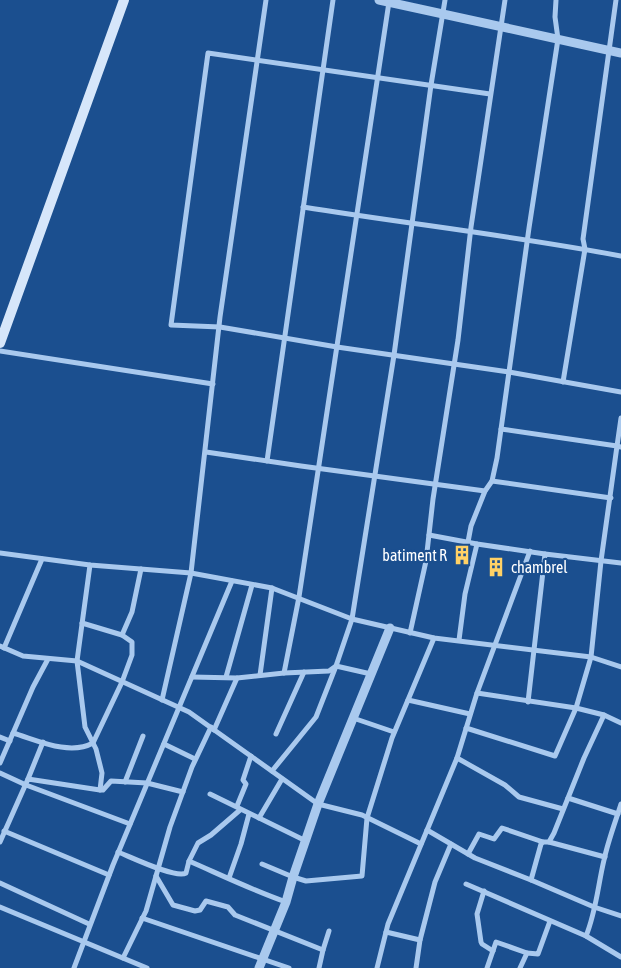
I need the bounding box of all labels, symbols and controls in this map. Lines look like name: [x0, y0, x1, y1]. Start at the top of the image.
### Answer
building icon: batiment R: [451, 544, 473, 566]
place label: batiment R: [382, 546, 447, 564]
building icon: chambrel: [485, 556, 507, 578]
place label: chambrel: [511, 558, 568, 576]

